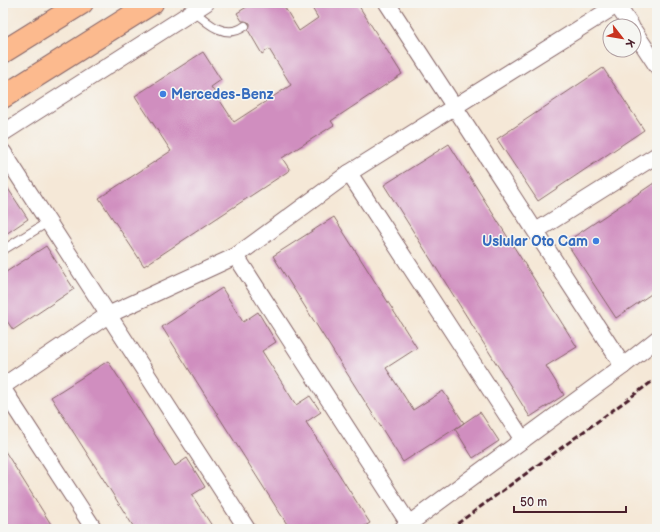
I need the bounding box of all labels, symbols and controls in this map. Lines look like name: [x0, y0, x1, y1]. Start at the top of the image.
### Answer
north arrow: [602, 18, 642, 58]
text: K: [622, 36, 638, 50]
place label: Mercedes-Benz: [171, 86, 274, 103]
marker: Mercedes-Benz: [158, 89, 168, 99]
place label: Uslular Oto Cam: [482, 233, 588, 250]
marker: Uslular Oto Cam: [591, 236, 601, 246]
scale bar: [514, 488, 626, 514]
text: 50 m: [520, 495, 547, 510]

